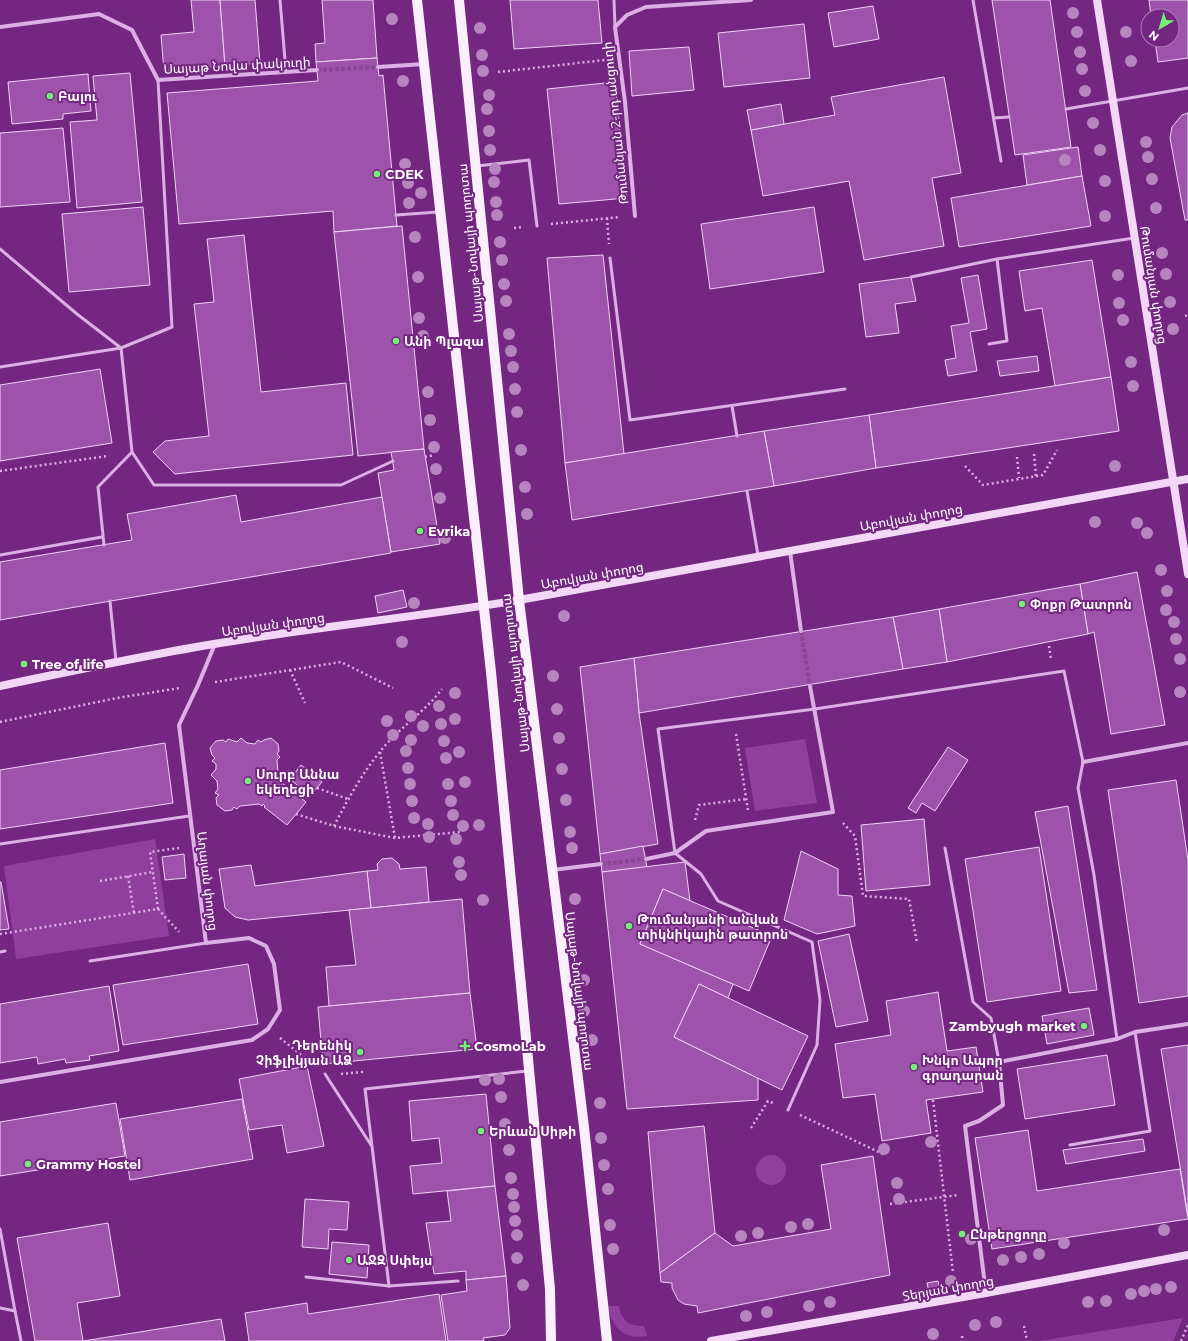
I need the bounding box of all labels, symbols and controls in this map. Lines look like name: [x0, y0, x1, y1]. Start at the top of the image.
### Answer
north arrow: [1140, 8, 1180, 48]
text: N: [1146, 28, 1162, 44]
street label: Թումանյան 2-րդ անցուղի: [599, 41, 631, 205]
street label: Սայաթ Նովա փակուղի: [163, 53, 311, 77]
place label: Բալու: [58, 88, 97, 104]
marker: Բալու: [45, 91, 55, 101]
street label: Սայաթ-Նովայի պողոտա: [454, 163, 486, 323]
place label: CDEK: [385, 166, 424, 182]
marker: CDEK: [372, 169, 382, 179]
street label: Թումանյան փողոց: [1137, 225, 1171, 345]
place label: Անի Պլազա: [404, 333, 484, 349]
marker: Անի Պլազա: [391, 336, 401, 346]
street label: Աբովյան փողոց: [858, 500, 964, 534]
place label: Evrika: [428, 523, 470, 539]
marker: Evrika: [415, 526, 425, 536]
street label: Աբովյան փողոց: [539, 558, 645, 592]
street label: Սայաթ-Նովայի պողոտա: [497, 593, 533, 753]
place label: Փոքր Թատրոն: [1030, 596, 1132, 612]
marker: Փոքր Թատրոն: [1017, 599, 1027, 609]
street label: Աբովյան փողոց: [220, 609, 326, 639]
place label: Tree of life: [32, 656, 104, 672]
marker: Tree of life: [19, 659, 29, 669]
place label: Սուրբ Աննա եկեղեցի: [256, 766, 339, 797]
marker: Սուրբ Աննա եկեղեցի: [243, 776, 253, 786]
street label: Աղայան փողոց: [194, 830, 222, 932]
street label: Սայաթ-Նովայի պողոտա: [562, 911, 598, 1071]
place label: Թումանյանի անվան տիկնիկային թատրոն: [637, 911, 788, 942]
marker: Թումանյանի անվան տիկնիկային թատրոն: [624, 921, 634, 931]
place label: Zambyugh market: [949, 1018, 1076, 1034]
marker: Zambyugh market: [1079, 1021, 1089, 1031]
place label: Դերենիկ Չիֆլիկյան ԱՁ: [256, 1037, 352, 1068]
place label: CosmoLab: [474, 1038, 546, 1054]
marker: CosmoLab: [459, 1040, 471, 1052]
marker: Դերենիկ Չիֆլիկյան ԱՁ: [355, 1047, 365, 1057]
place label: Խնկո Ապոր գրադարան: [922, 1052, 1003, 1083]
marker: Խնկո Ապոր գրադարան: [909, 1062, 919, 1072]
place label: Երևան Սիթի: [489, 1123, 576, 1139]
marker: Երևան Սիթի: [476, 1126, 486, 1136]
place label: Grammy Hostel: [36, 1156, 141, 1172]
marker: Grammy Hostel: [23, 1159, 33, 1169]
place label: Ընթերցողը: [970, 1226, 1047, 1242]
marker: Ընթերցողը: [957, 1229, 967, 1239]
place label: ԱՋԶ Սփեյս: [357, 1252, 432, 1268]
marker: ԱՋԶ Սփեյս: [344, 1255, 354, 1265]
street label: Տերյան փողոց: [901, 1272, 995, 1304]

